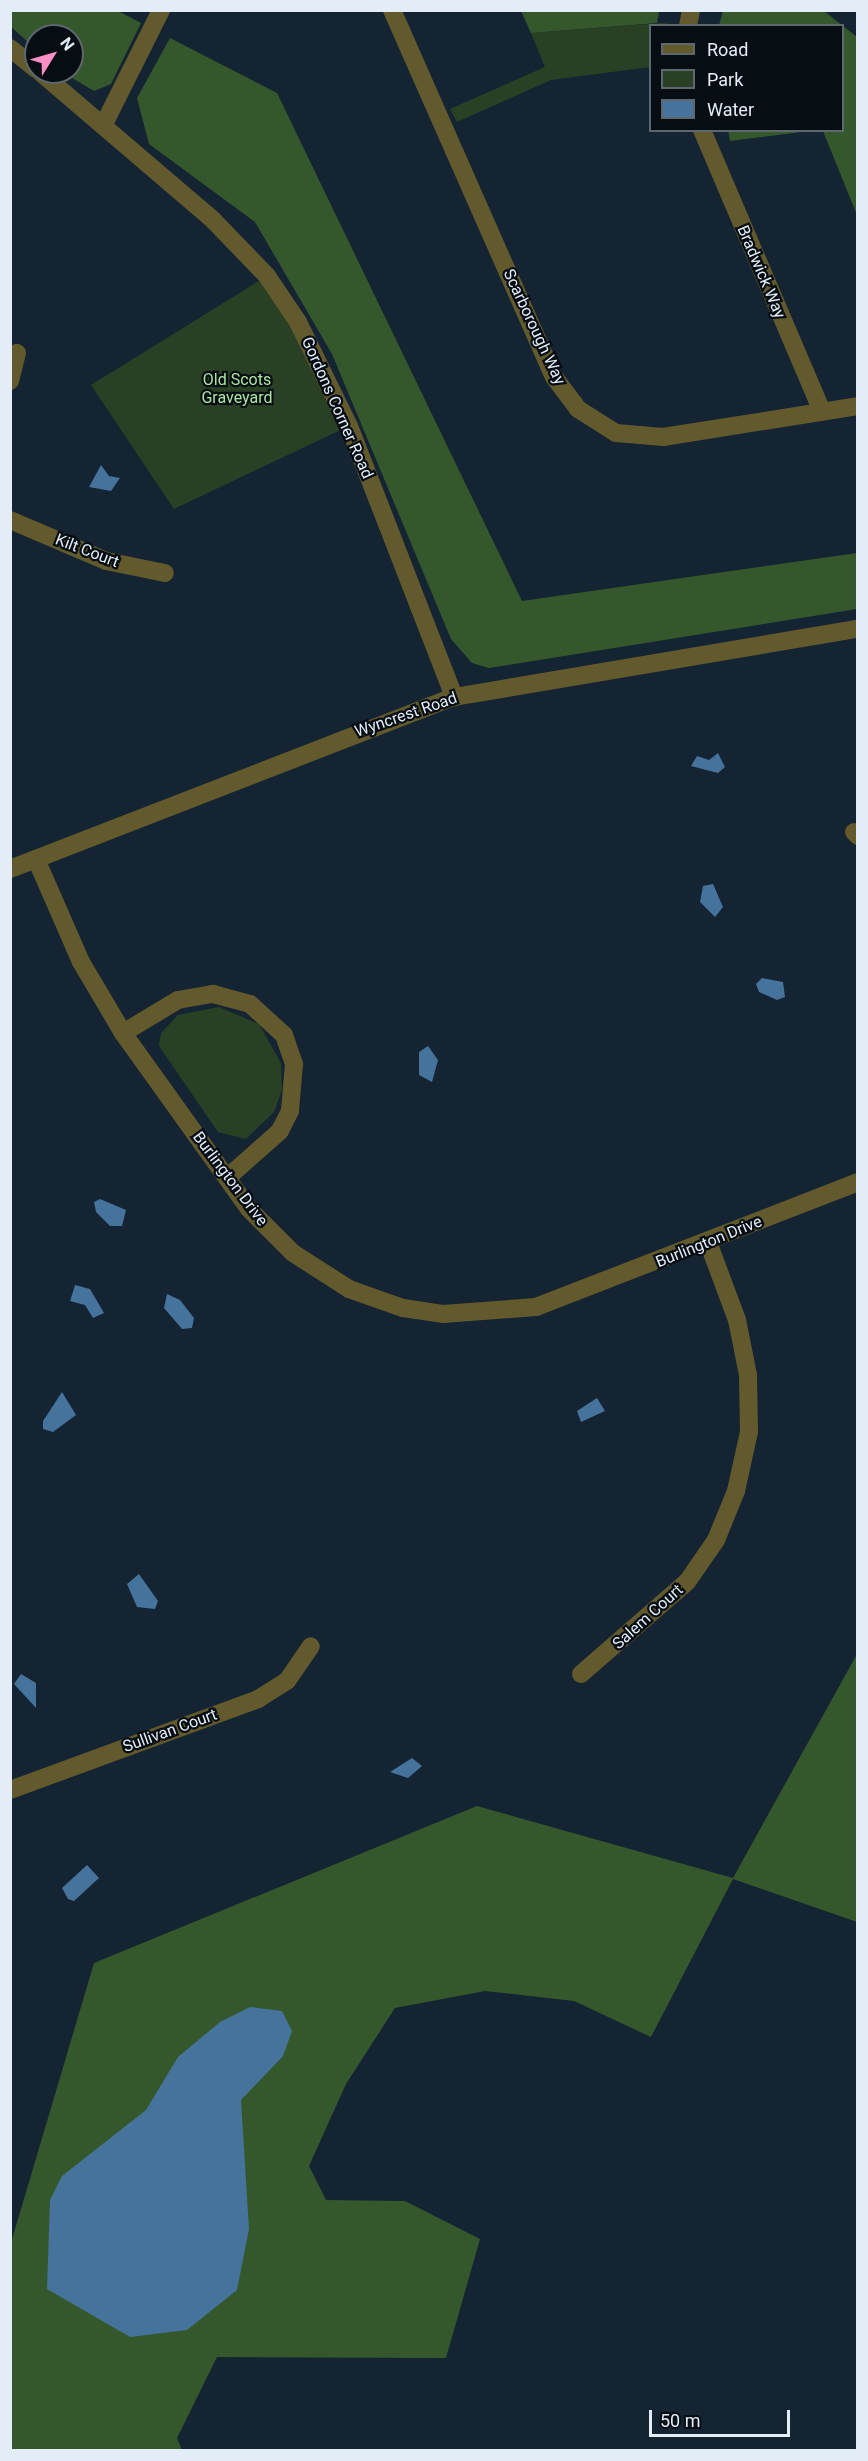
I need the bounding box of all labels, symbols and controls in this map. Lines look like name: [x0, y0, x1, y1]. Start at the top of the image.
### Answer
north arrow: [24, 24, 84, 84]
legend: [649, 24, 844, 132]
text: N: [56, 34, 78, 54]
text: Road: [707, 39, 748, 60]
text: Park: [707, 69, 743, 90]
text: Water: [707, 99, 754, 120]
street label: Bradwick Way: [733, 223, 789, 321]
street label: Scarborough Way: [499, 266, 569, 388]
street label: Gordons Corner Road: [297, 334, 377, 482]
park label: Old Scots Graveyard: [201, 370, 273, 408]
street label: Kilt Court: [53, 530, 121, 572]
street label: Wyncrest Road: [352, 689, 460, 741]
street label: Burlington Drive: [188, 1128, 272, 1230]
street label: Burlington Drive: [653, 1212, 765, 1272]
street label: Salem Court: [609, 1580, 687, 1654]
street label: Sullivan Court: [120, 1705, 220, 1757]
scale bar: [652, 2398, 793, 2436]
text: 50 m: [660, 2410, 700, 2431]

